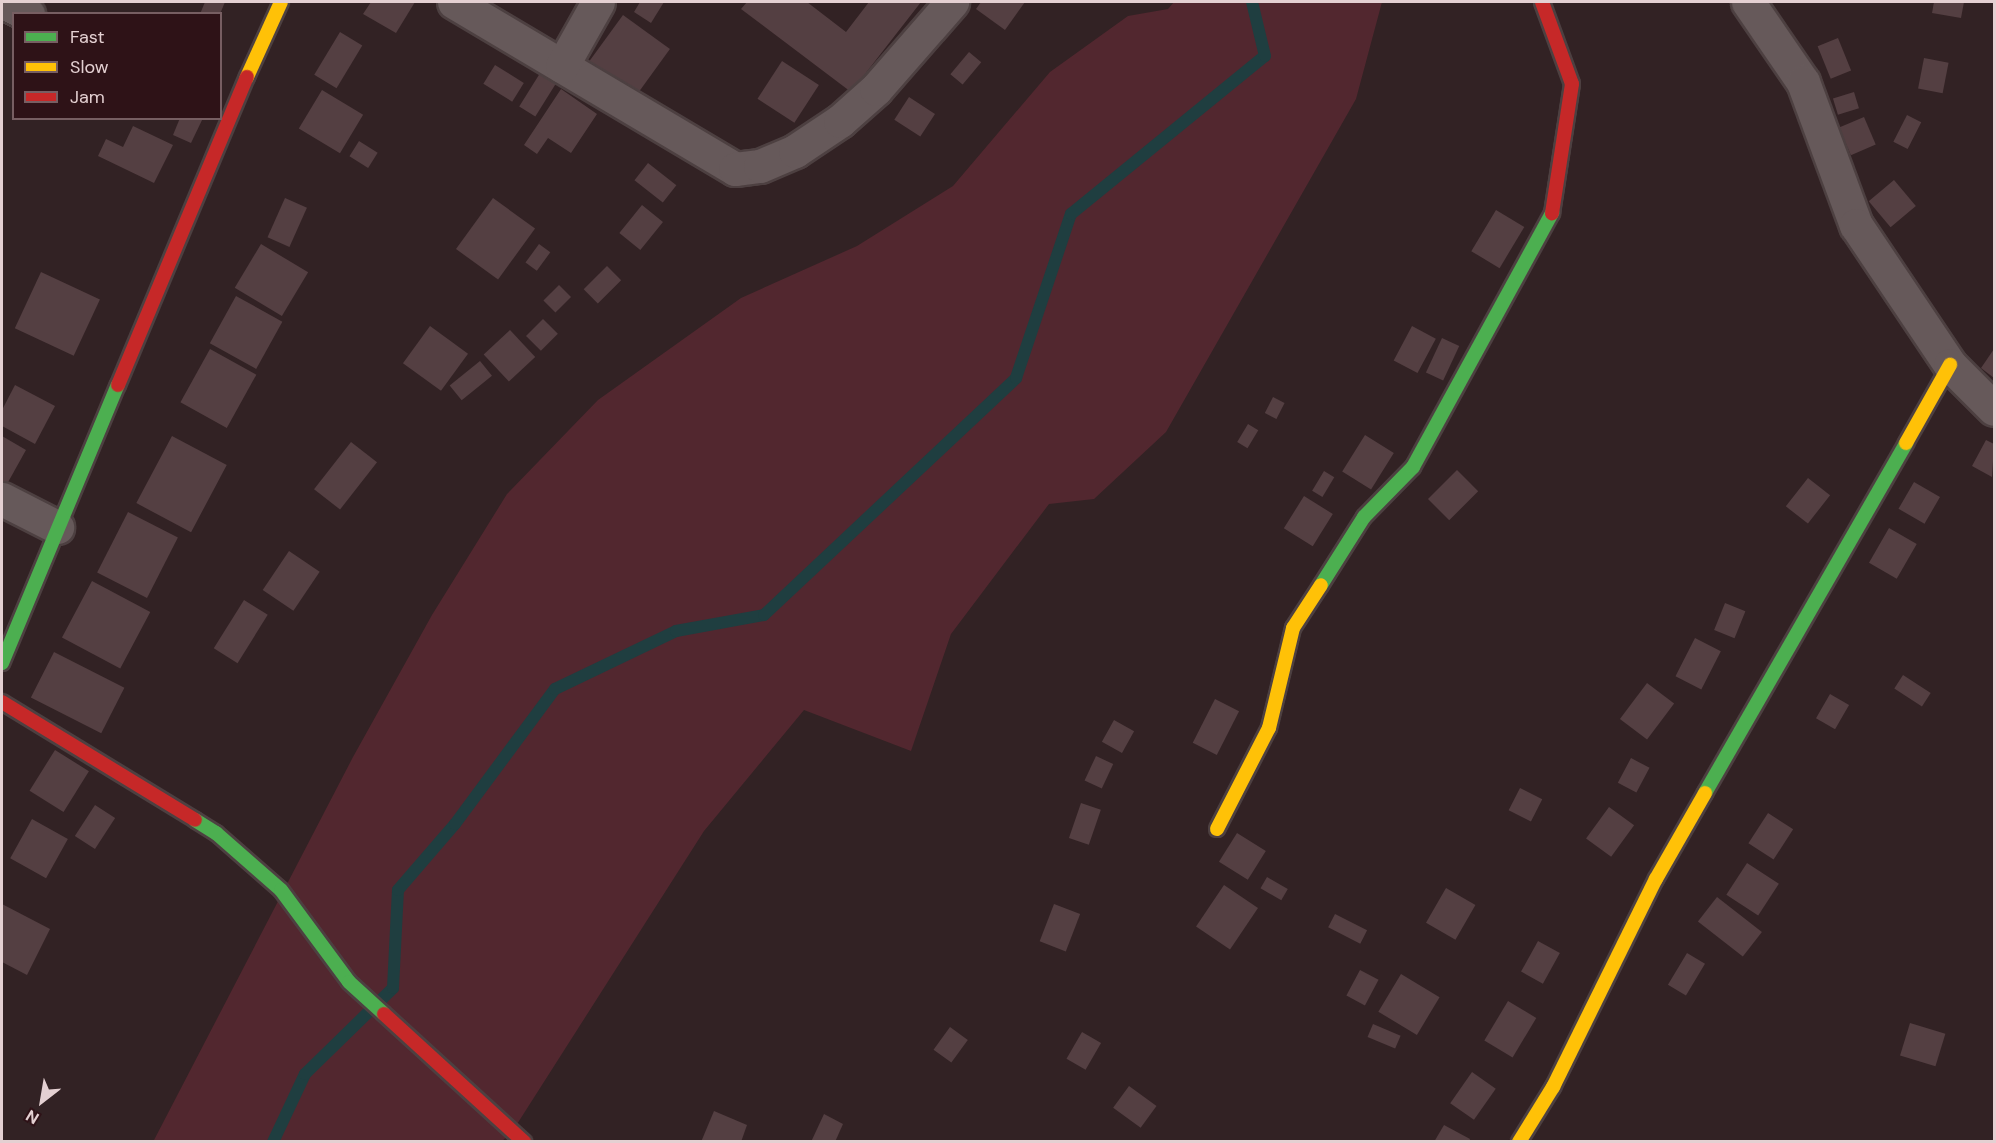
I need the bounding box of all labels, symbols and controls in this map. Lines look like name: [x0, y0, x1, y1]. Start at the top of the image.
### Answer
legend: [12, 12, 222, 120]
text: Fast: [70, 25, 105, 49]
text: Slow: [70, 55, 109, 79]
text: Jam: [70, 85, 105, 109]
north arrow: [12, 1071, 72, 1131]
text: N: [22, 1105, 43, 1129]

